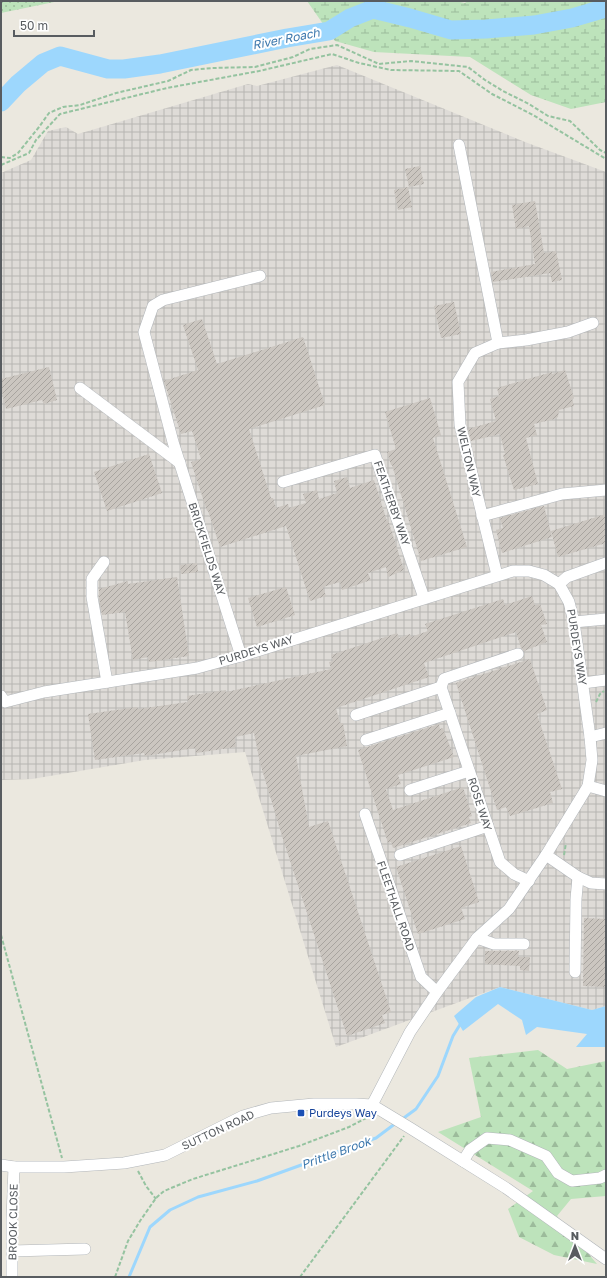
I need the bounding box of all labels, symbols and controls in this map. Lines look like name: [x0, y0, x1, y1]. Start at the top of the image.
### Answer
scale bar: [14, 12, 94, 38]
text: 50 m: [20, 18, 48, 33]
water label: River Roach: [251, 24, 322, 52]
street label: WELTON WAY: [455, 425, 484, 498]
street label: FEATHERBY WAY: [372, 459, 413, 547]
street label: BRICKFIELDS WAY: [186, 501, 229, 597]
street label: PURDEYS WAY: [565, 608, 590, 686]
street label: PURDEYS WAY: [217, 632, 295, 667]
street label: ROSE WAY: [466, 776, 495, 832]
street label: FLEETHALL ROAD: [375, 859, 418, 953]
place label: Purdeys Way: [309, 1106, 377, 1119]
street label: SUTTON ROAD: [179, 1107, 256, 1152]
marker: Purdeys Way: [296, 1108, 306, 1118]
water label: Prittle Brook: [299, 1133, 374, 1172]
street label: BROOK CLOSE: [5, 1183, 20, 1260]
north arrow: [555, 1226, 595, 1266]
text: N: [571, 1229, 579, 1242]

